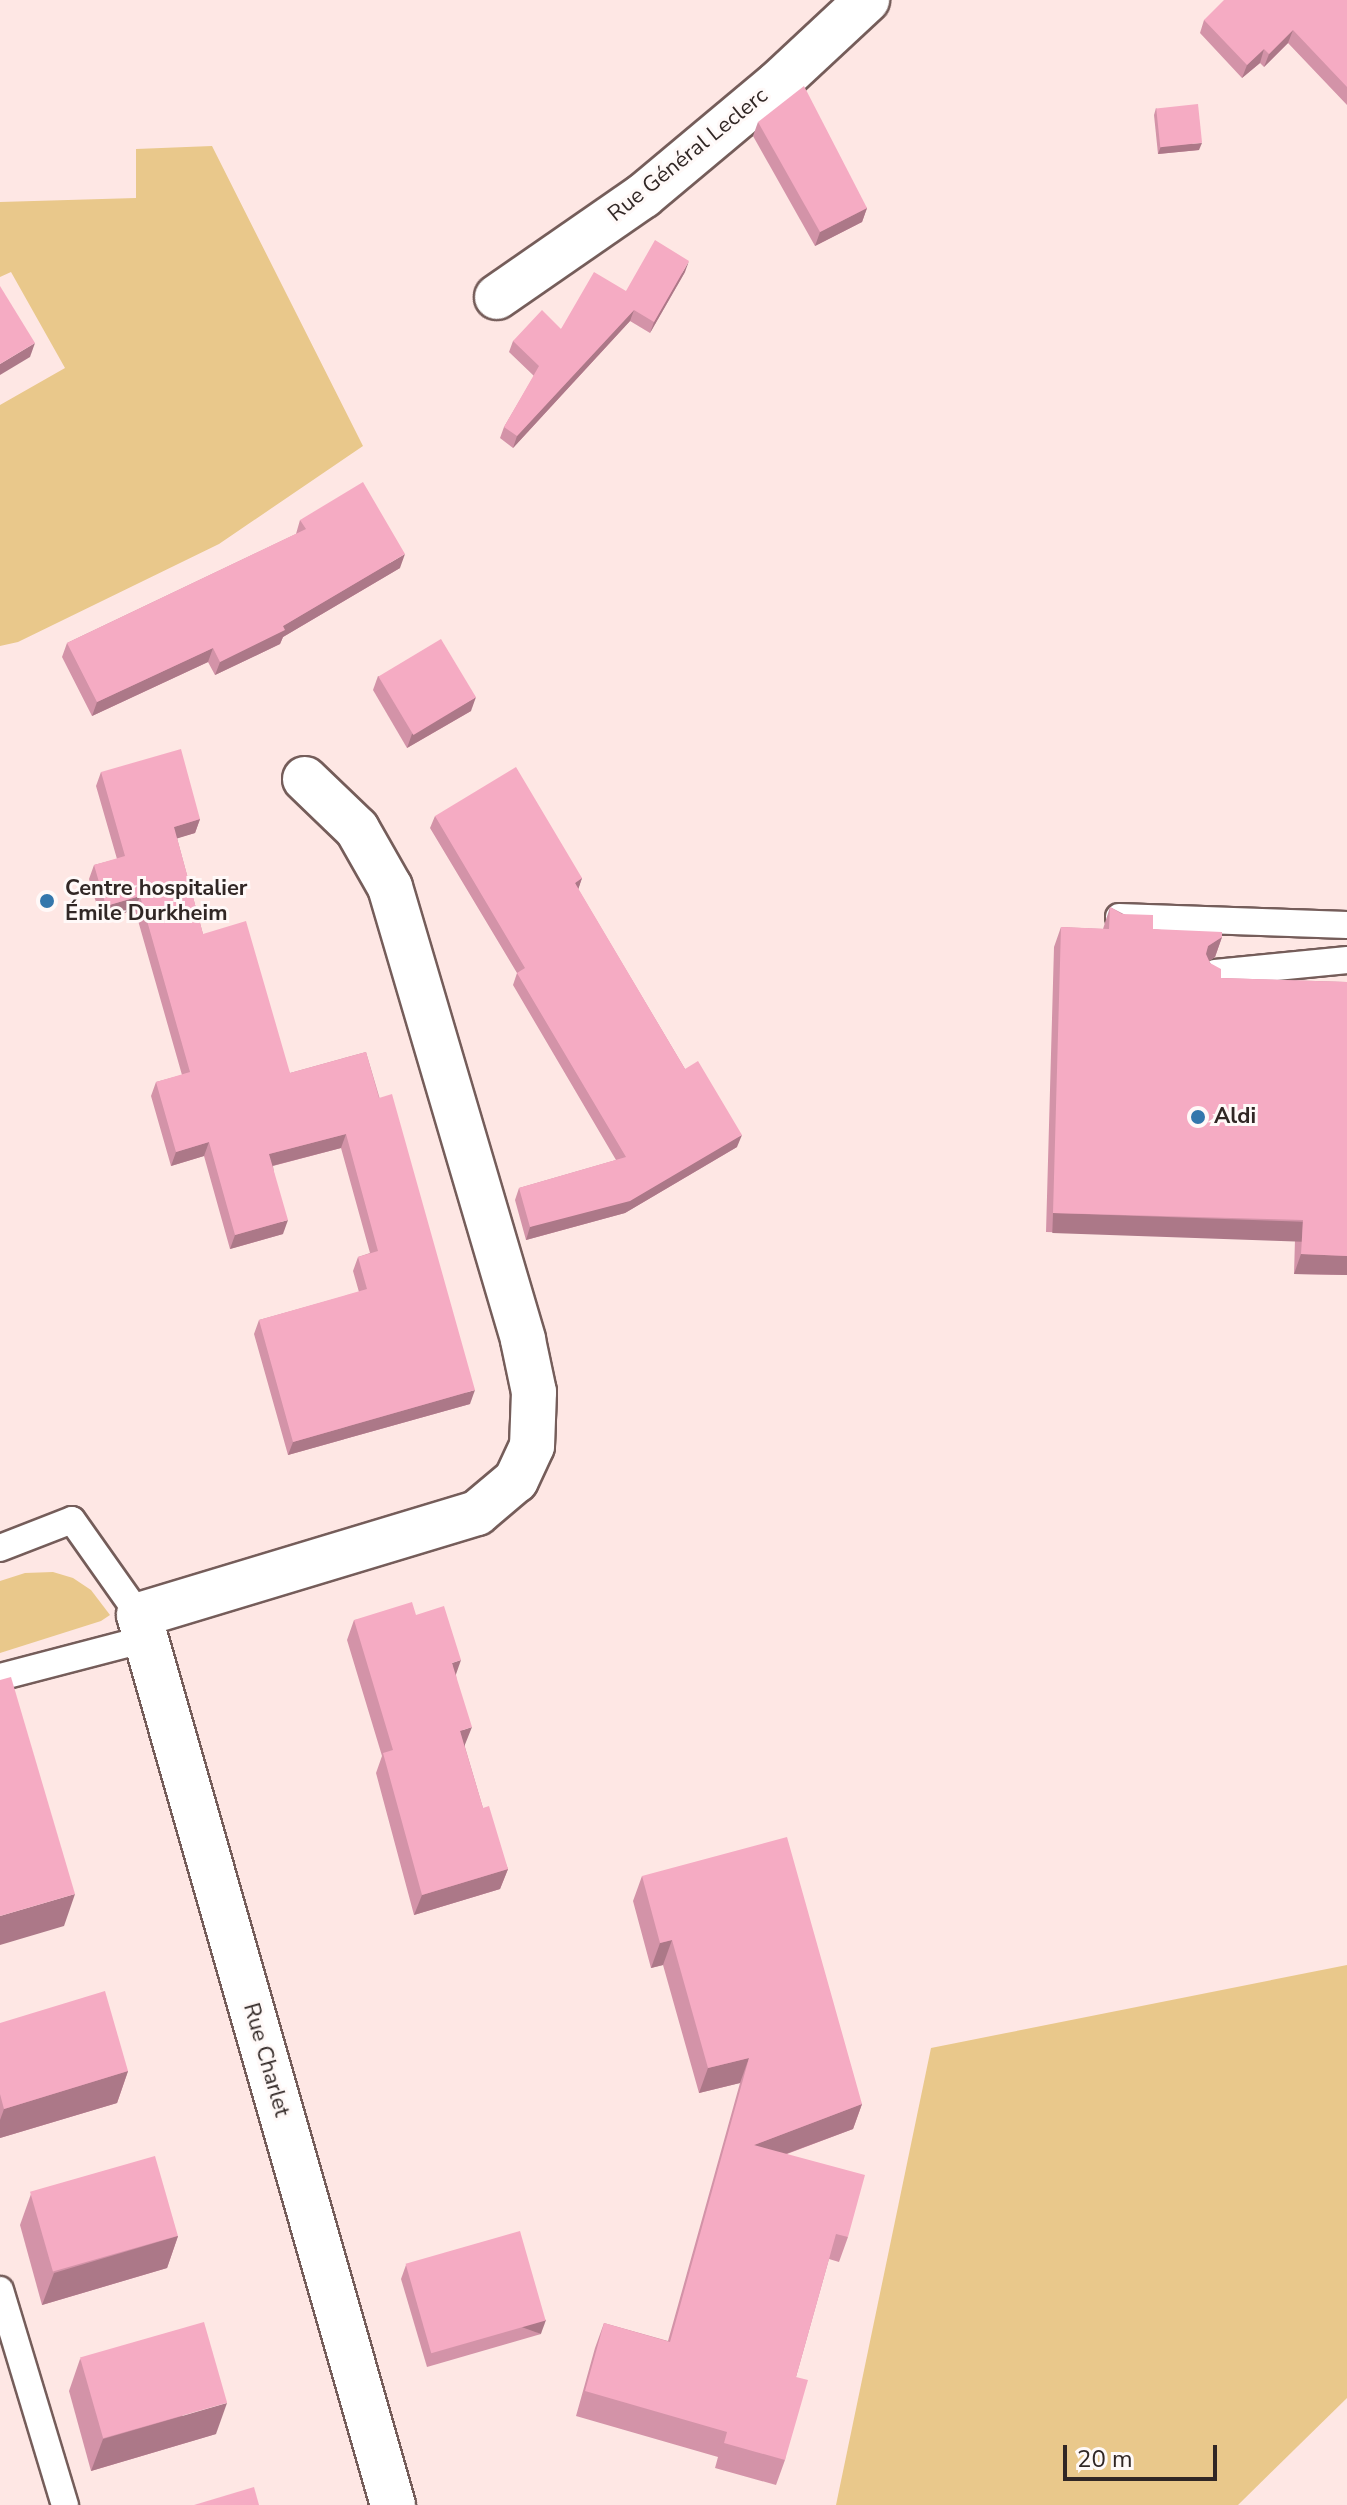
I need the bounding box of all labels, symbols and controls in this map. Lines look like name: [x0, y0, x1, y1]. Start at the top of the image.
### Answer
street label: Rue Général Leclerc: [603, 83, 773, 227]
place label: Centre hospitalier Émile Durkheim: [65, 875, 247, 926]
marker: Centre hospitalier Émile Durkheim: [36, 890, 58, 912]
place label: Aldi: [1214, 1104, 1256, 1130]
marker: Aldi: [1189, 1108, 1207, 1126]
street label: Rue Charlet: [237, 2000, 295, 2120]
scale bar: [1067, 2429, 1221, 2479]
text: 20 m: [1077, 2443, 1133, 2475]

